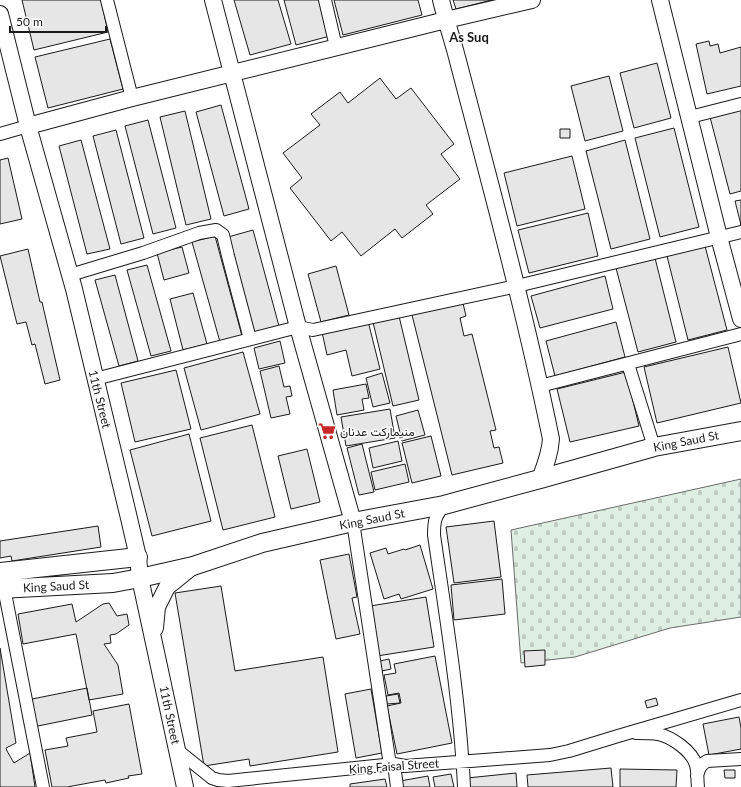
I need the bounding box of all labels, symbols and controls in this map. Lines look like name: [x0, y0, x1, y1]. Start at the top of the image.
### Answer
scale bar: [10, 8, 106, 34]
text: 50 m: [16, 14, 43, 29]
district label: As Suq: [448, 29, 489, 45]
street label: 11th Street: [86, 368, 115, 430]
supermarket icon: منيماركت عدنان: [317, 421, 337, 441]
place label: منيماركت عدنان: [340, 424, 415, 440]
street label: King Saud St: [652, 427, 721, 455]
street label: King Saud St: [338, 505, 407, 533]
street label: King Saud St: [23, 577, 90, 595]
street label: 11th Street: [156, 684, 184, 746]
street label: King Faisal Street: [348, 755, 440, 777]

